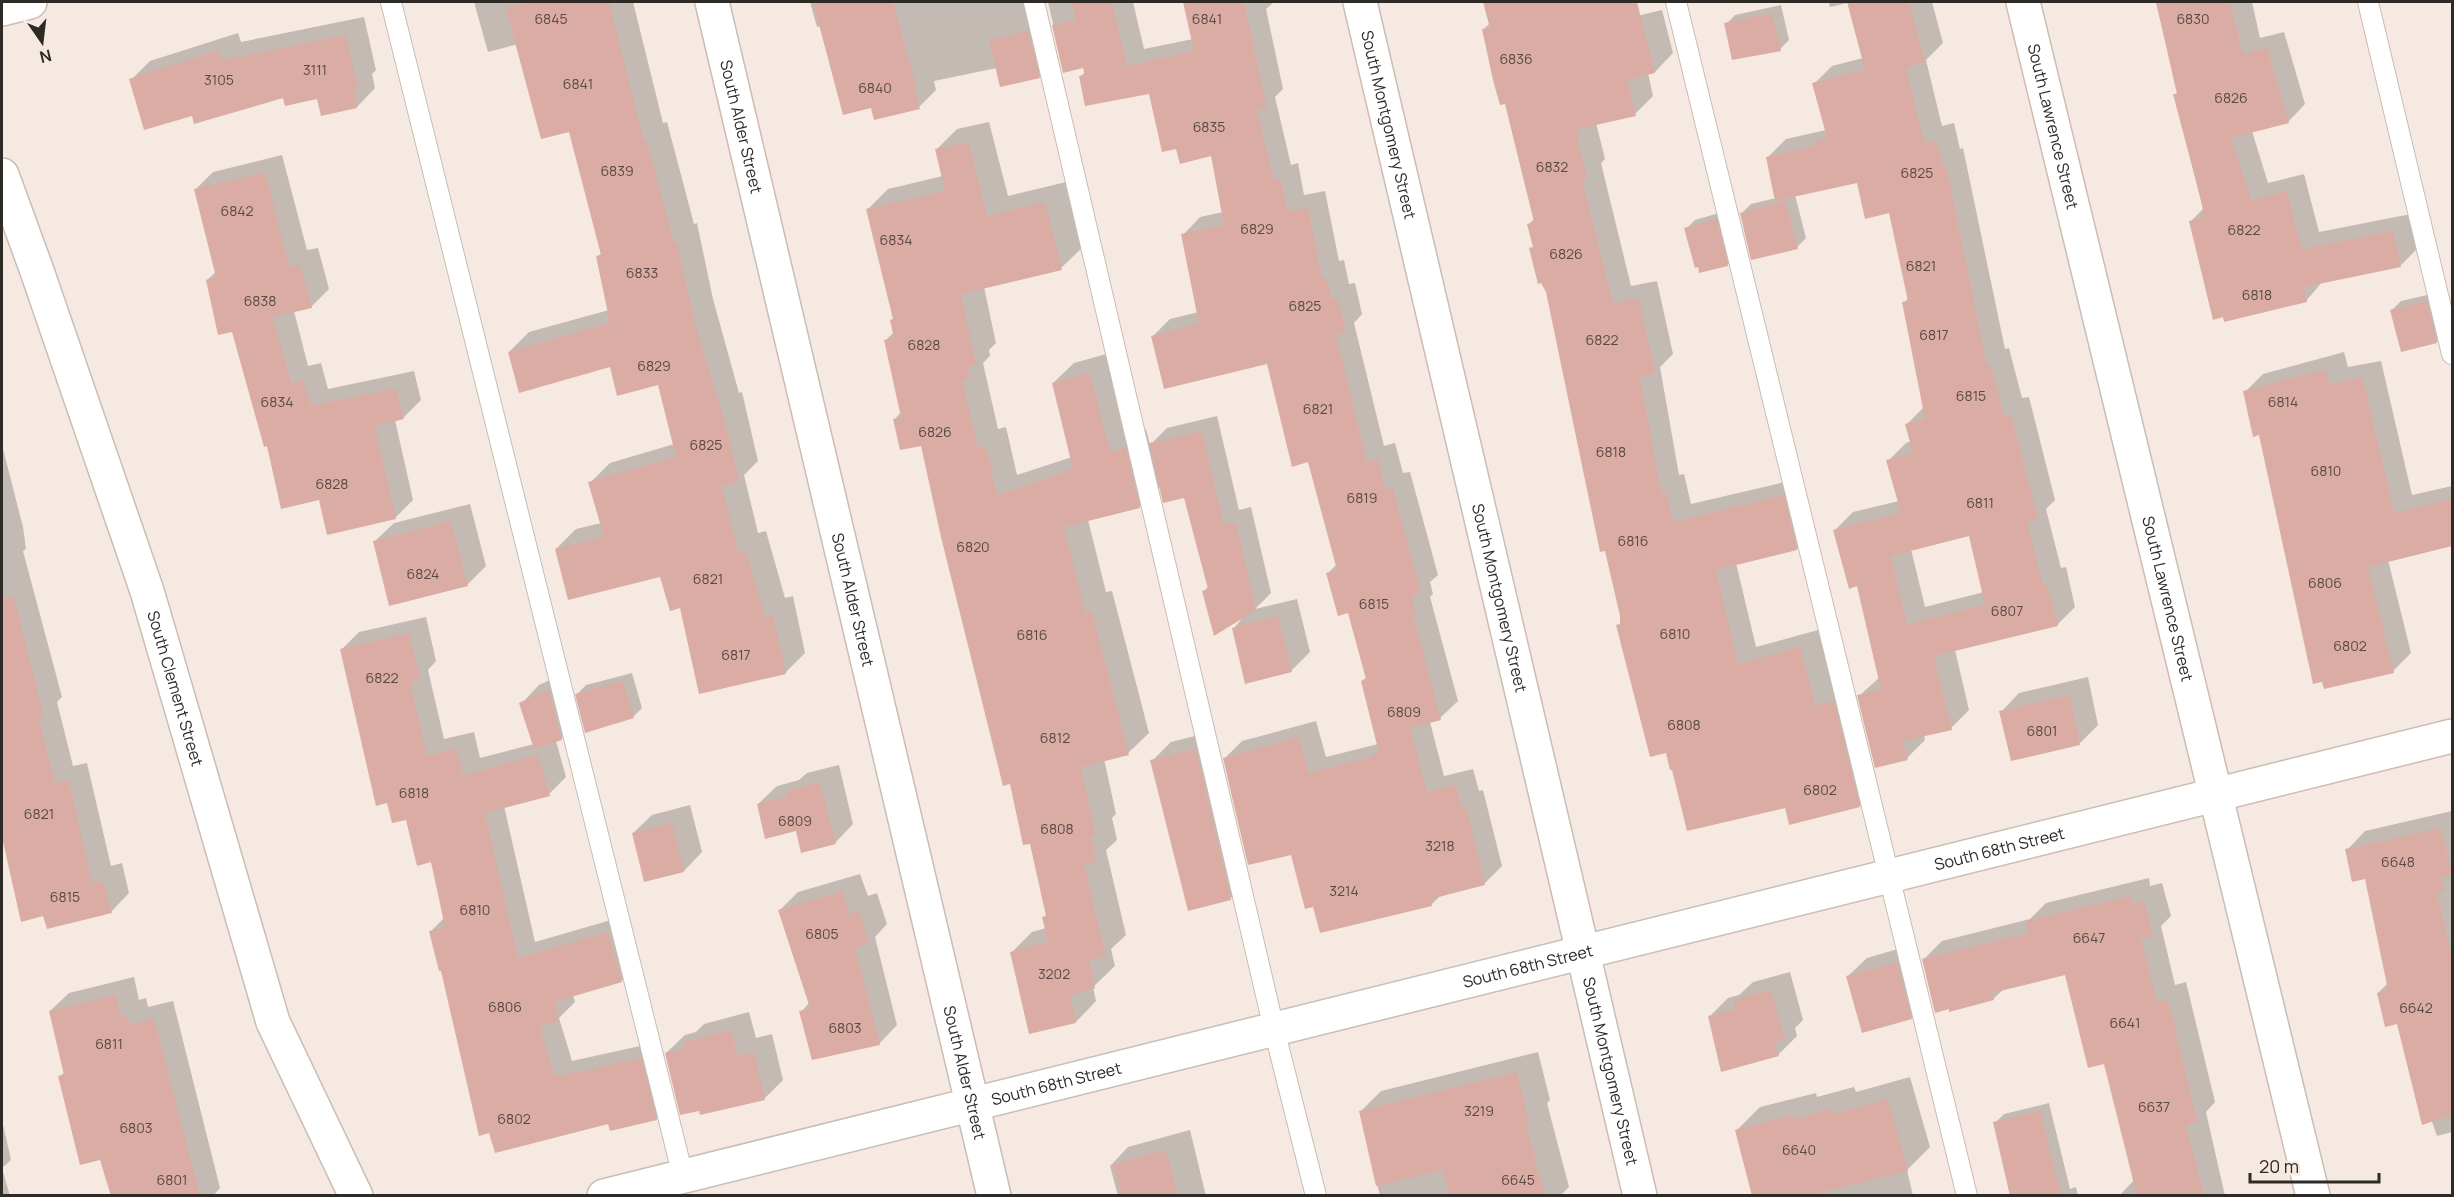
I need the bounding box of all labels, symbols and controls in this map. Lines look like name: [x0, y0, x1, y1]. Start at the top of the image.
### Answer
house number: 6845: [534, 9, 568, 28]
house number: 6841: [1192, 9, 1222, 28]
house number: 6830: [2176, 9, 2210, 28]
north arrow: [12, 12, 72, 72]
street label: South Montgomery Street: [1356, 28, 1422, 221]
street label: South Lawrence Street: [2023, 41, 2084, 211]
text: N: [37, 44, 54, 69]
house number: 6836: [1499, 49, 1533, 68]
street label: South Alder Street: [715, 57, 768, 196]
house number: 3111: [303, 60, 327, 79]
house number: 3105: [204, 70, 234, 89]
house number: 6841: [563, 74, 593, 93]
house number: 6840: [858, 78, 892, 97]
house number: 6826: [2214, 88, 2248, 107]
house number: 6835: [1193, 117, 1225, 136]
house number: 6832: [1536, 157, 1568, 176]
house number: 6839: [600, 161, 634, 180]
house number: 6825: [1901, 163, 1933, 182]
house number: 6842: [220, 201, 254, 220]
house number: 6829: [1240, 219, 1274, 238]
house number: 6822: [2228, 220, 2260, 239]
house number: 6834: [880, 230, 912, 249]
house number: 6826: [1549, 244, 1583, 263]
house number: 6821: [1906, 256, 1936, 275]
house number: 6833: [626, 263, 658, 282]
house number: 6818: [2242, 285, 2272, 304]
house number: 6838: [244, 291, 276, 310]
house number: 6825: [1289, 296, 1321, 315]
house number: 6817: [1919, 325, 1949, 344]
house number: 6822: [1586, 330, 1618, 349]
house number: 6828: [908, 335, 940, 354]
house number: 6829: [637, 356, 671, 375]
house number: 6815: [1956, 386, 1986, 405]
house number: 6834: [261, 392, 293, 411]
house number: 6814: [2268, 392, 2298, 411]
house number: 6821: [1303, 399, 1333, 418]
house number: 6826: [918, 422, 952, 441]
house number: 6825: [690, 435, 722, 454]
house number: 6818: [1596, 442, 1626, 461]
house number: 6810: [2311, 461, 2341, 480]
house number: 6828: [316, 474, 348, 493]
house number: 6819: [1347, 488, 1377, 507]
house number: 6811: [1966, 493, 1994, 512]
street label: South Montgomery Street: [1467, 501, 1532, 694]
street label: South Lawrence Street: [2137, 514, 2199, 684]
street label: South Alder Street: [827, 530, 880, 669]
house number: 6816: [1618, 531, 1648, 550]
house number: 6820: [956, 537, 990, 556]
house number: 6824: [407, 564, 439, 583]
house number: 6821: [693, 569, 723, 588]
house number: 6806: [2308, 573, 2342, 592]
house number: 6815: [1359, 594, 1389, 613]
house number: 6807: [1991, 601, 2023, 620]
street label: South Clement Street: [142, 608, 209, 769]
house number: 6810: [1660, 624, 1690, 643]
house number: 6816: [1017, 625, 1047, 644]
house number: 6802: [2333, 636, 2367, 655]
house number: 6817: [721, 645, 751, 664]
house number: 6822: [366, 668, 398, 687]
house number: 6809: [1387, 702, 1421, 721]
house number: 6808: [1667, 715, 1701, 734]
house number: 6801: [2027, 721, 2057, 740]
house number: 6812: [1040, 728, 1070, 747]
house number: 6802: [1803, 780, 1837, 799]
house number: 6818: [399, 783, 429, 802]
house number: 6821: [24, 804, 54, 823]
house number: 6809: [778, 811, 812, 830]
house number: 6808: [1040, 819, 1074, 838]
street label: South 68th Street: [1932, 822, 2067, 875]
house number: 3218: [1425, 836, 1455, 855]
house number: 6648: [2381, 852, 2415, 871]
house number: 3214: [1329, 881, 1359, 900]
house number: 6815: [50, 887, 80, 906]
house number: 6810: [460, 900, 490, 919]
house number: 6805: [805, 924, 839, 943]
house number: 6647: [2073, 928, 2105, 947]
street label: South 68th Street: [1460, 939, 1595, 993]
house number: 3202: [1038, 964, 1070, 983]
street label: South Montgomery Street: [1578, 975, 1643, 1167]
house number: 6806: [488, 997, 522, 1016]
house number: 6642: [2399, 998, 2433, 1017]
street label: South Alder Street: [938, 1003, 991, 1142]
house number: 6641: [2109, 1013, 2141, 1032]
house number: 6803: [828, 1018, 862, 1037]
house number: 6811: [95, 1034, 123, 1053]
street label: South 68th Street: [989, 1057, 1124, 1110]
house number: 6637: [2138, 1097, 2170, 1116]
house number: 3219: [1464, 1101, 1494, 1120]
house number: 6802: [497, 1109, 531, 1128]
house number: 6803: [119, 1118, 153, 1137]
house number: 6640: [1782, 1140, 1816, 1159]
scale bar: [2250, 1146, 2379, 1184]
text: 20 m: [2259, 1154, 2299, 1178]
house number: 6801: [157, 1170, 187, 1189]
house number: 6645: [1501, 1170, 1535, 1189]

